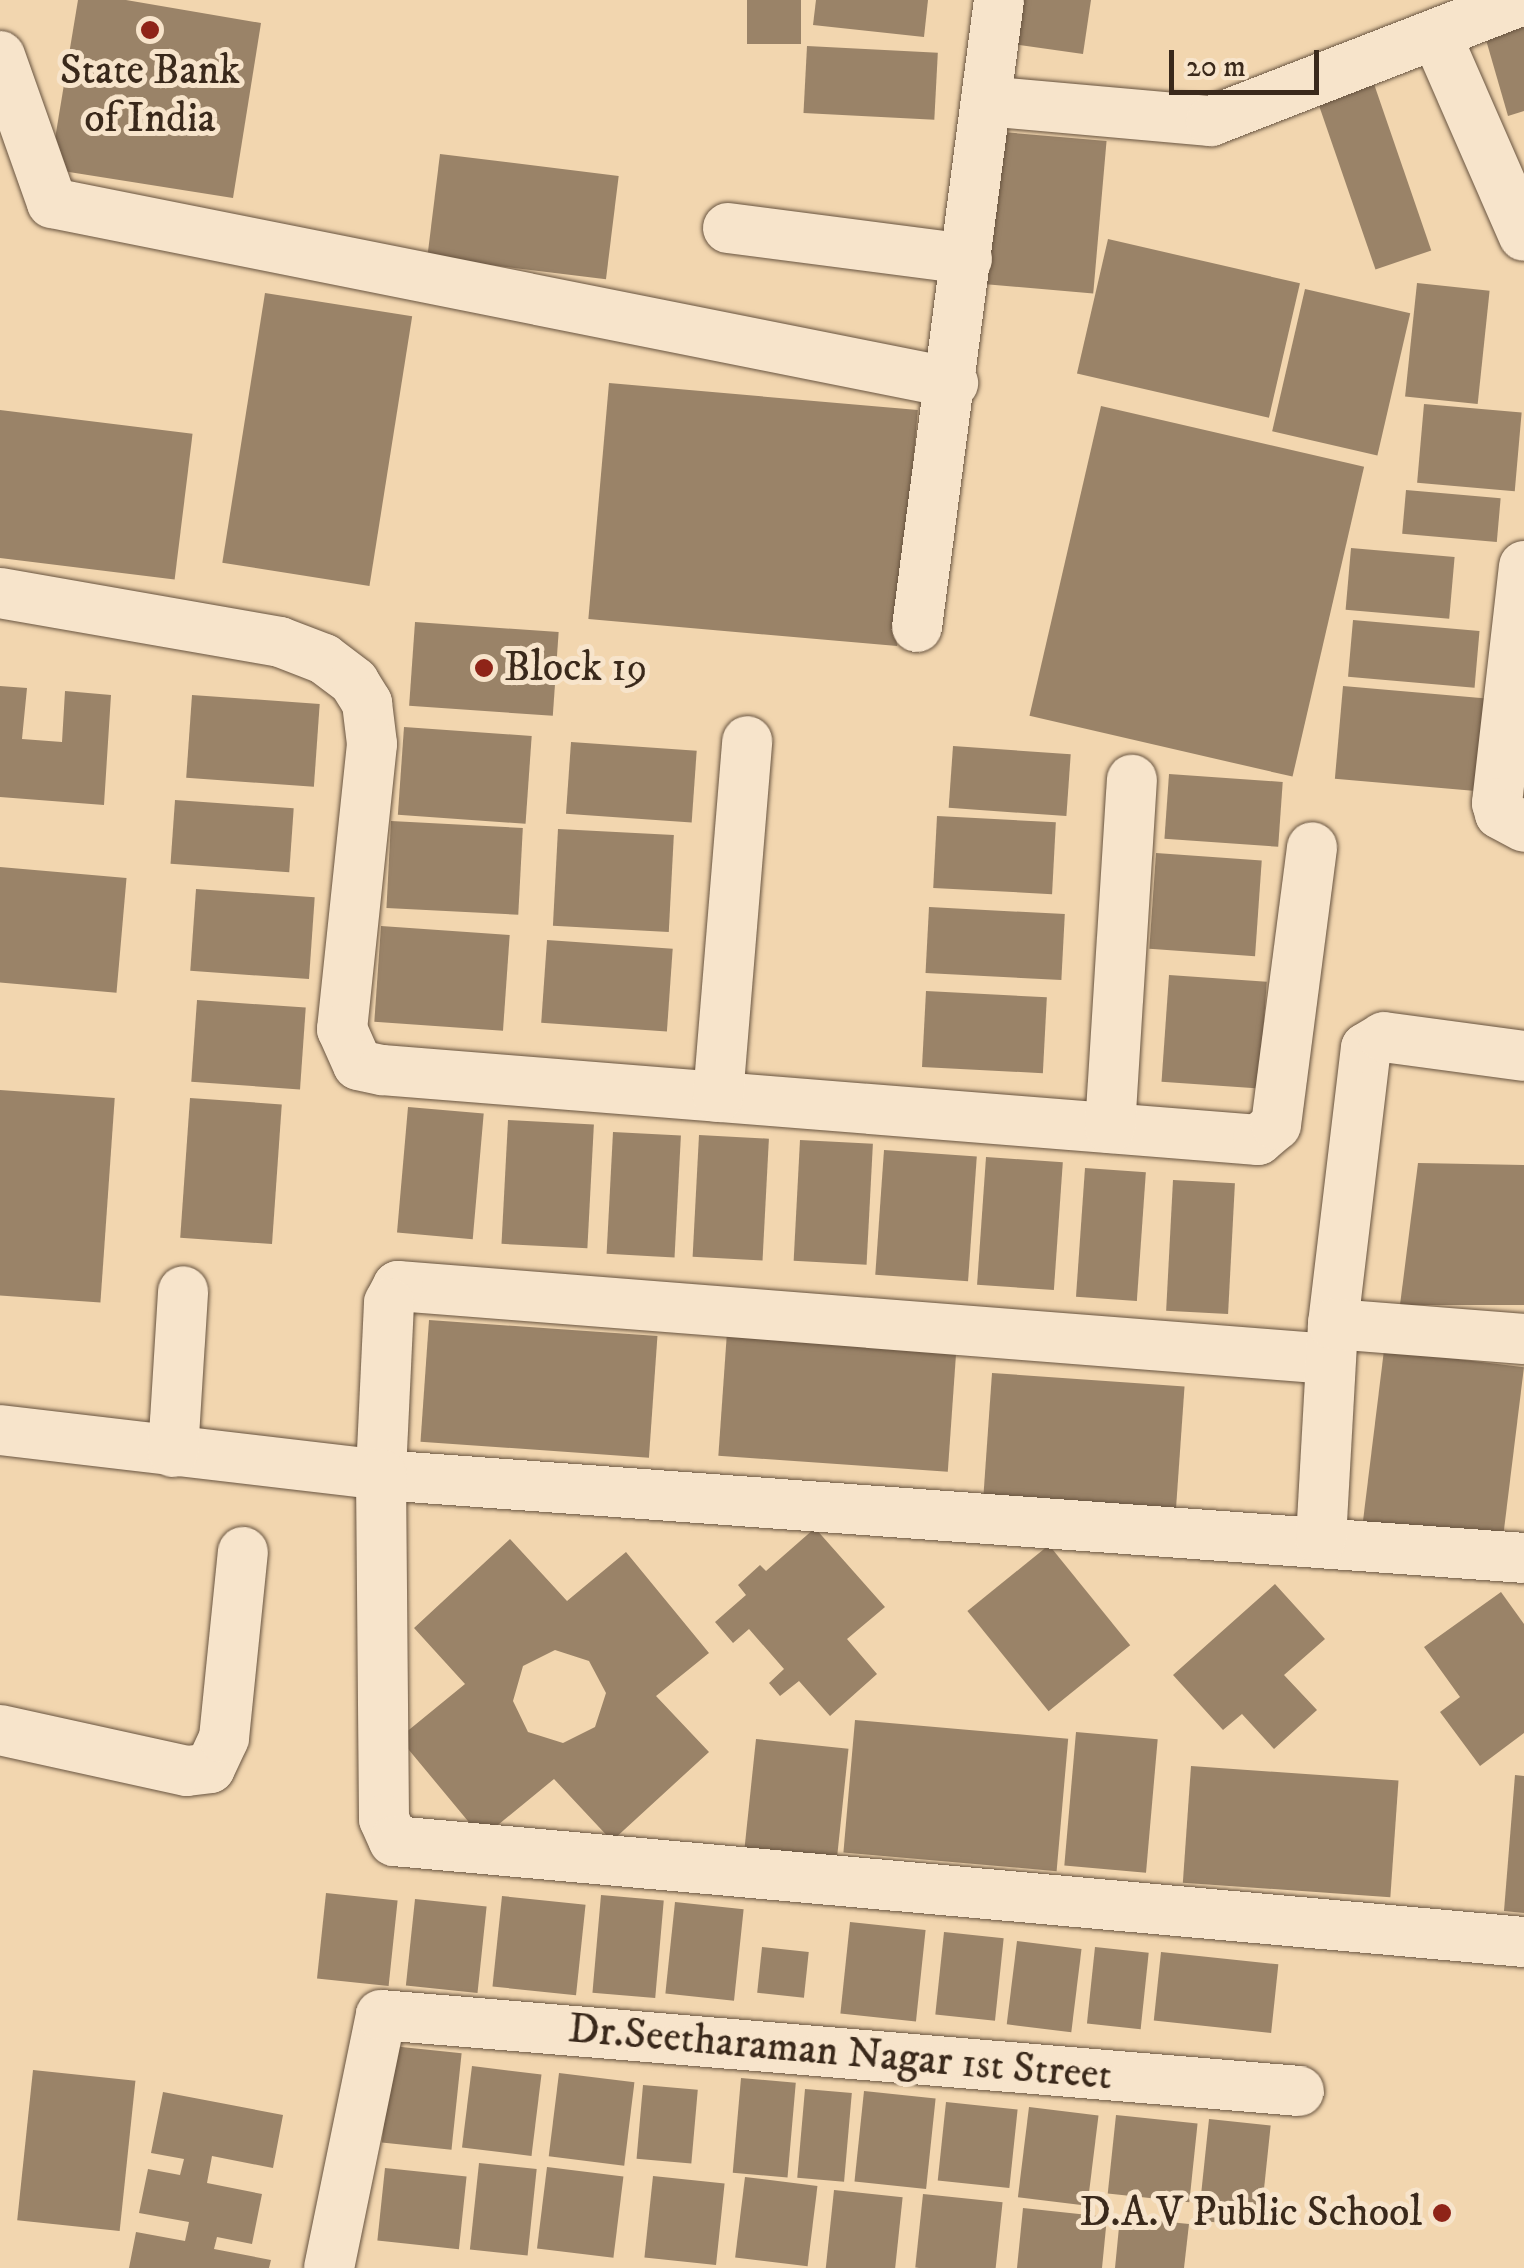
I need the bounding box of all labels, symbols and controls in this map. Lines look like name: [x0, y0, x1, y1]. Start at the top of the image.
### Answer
marker: State Bank of India: [139, 19, 161, 41]
scale bar: [1174, 30, 1324, 92]
place label: State Bank of India: [60, 46, 240, 144]
text: 20 m: [1186, 49, 1246, 86]
place label: Block 19: [504, 643, 647, 693]
marker: Block 19: [473, 657, 495, 679]
street label: Dr.Seetharaman Nagar 1st Street: [566, 2004, 1114, 2102]
place label: D.A.V Public School: [1080, 2188, 1422, 2238]
marker: D.A.V Public School: [1431, 2202, 1453, 2224]

